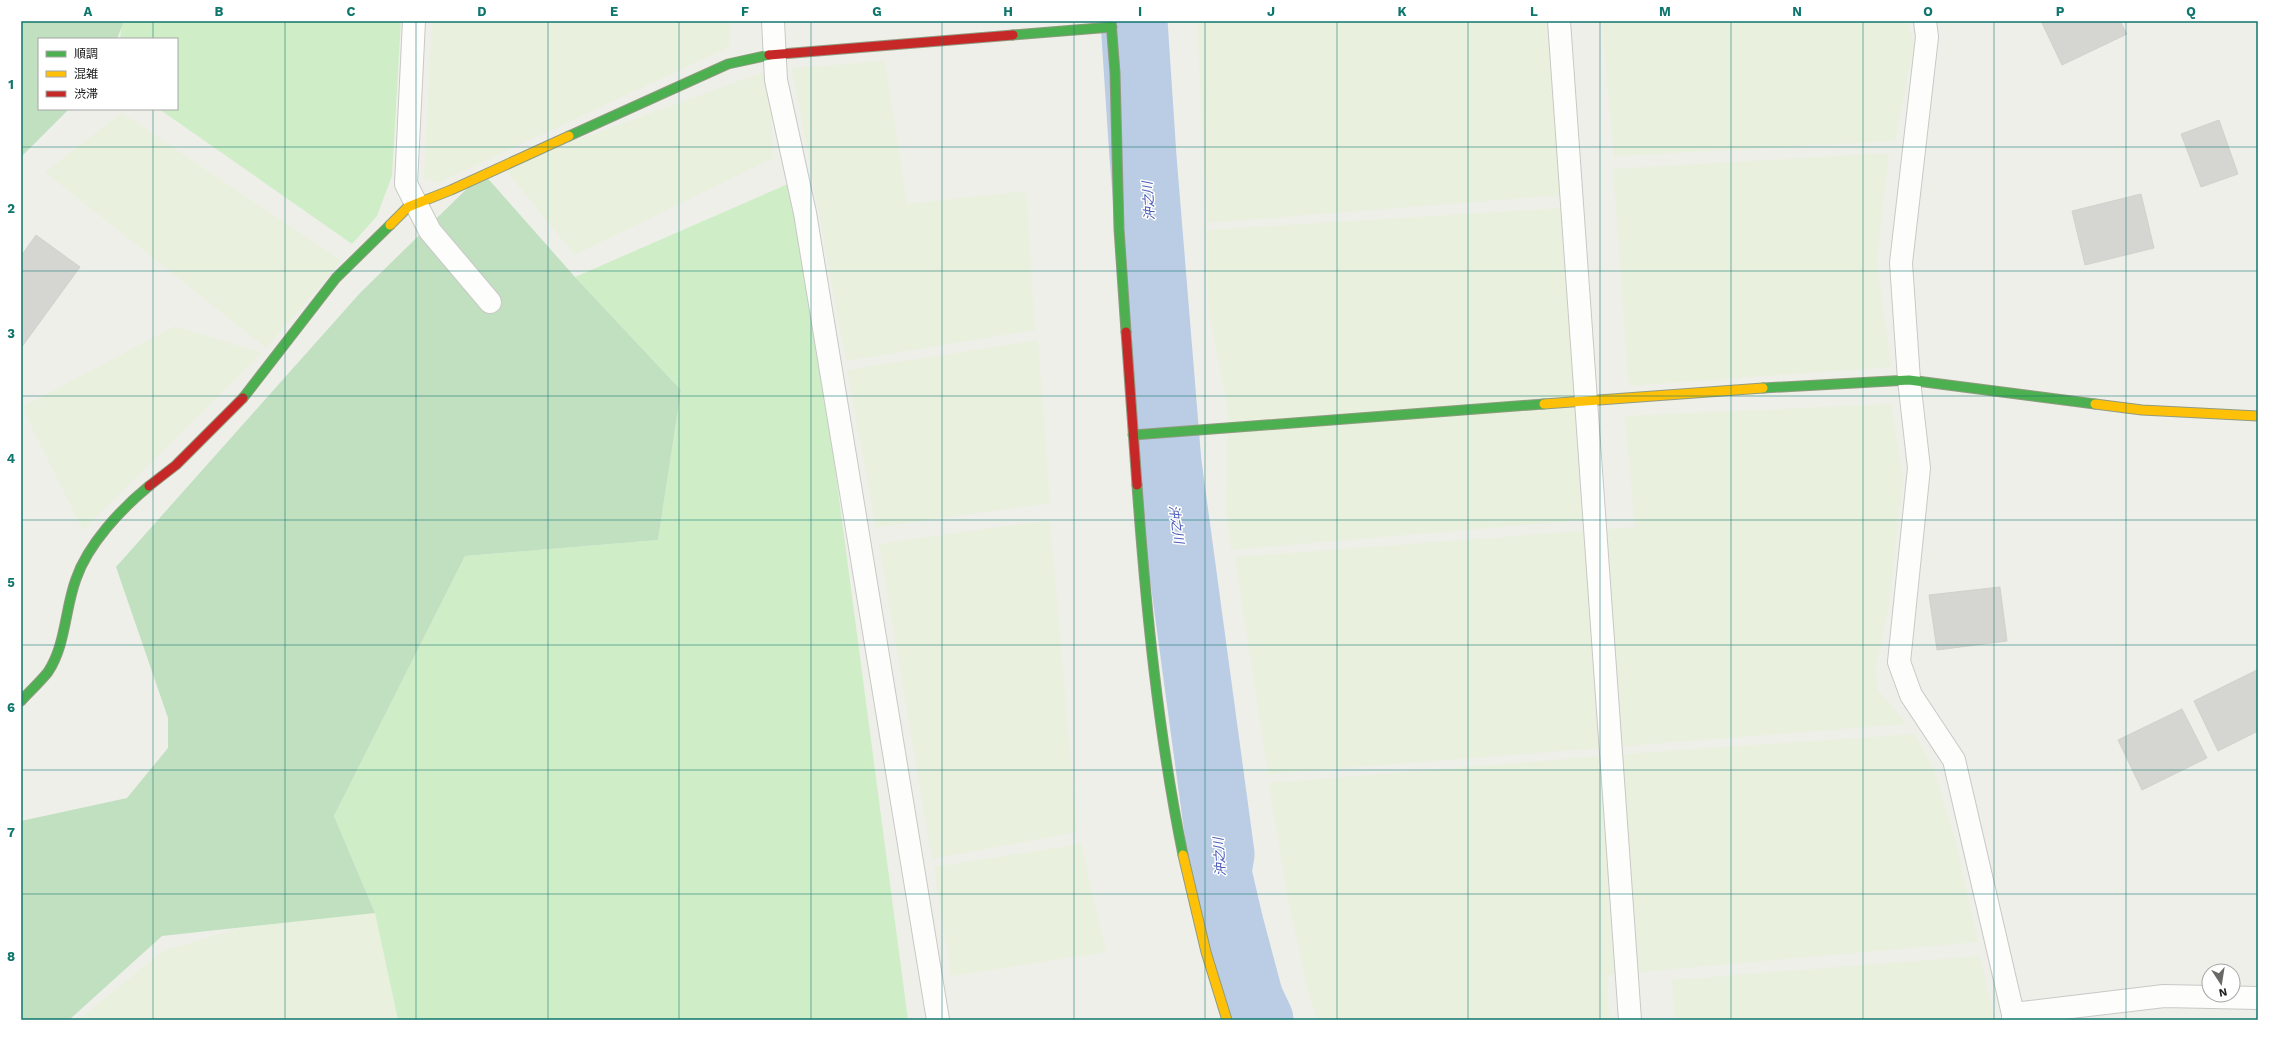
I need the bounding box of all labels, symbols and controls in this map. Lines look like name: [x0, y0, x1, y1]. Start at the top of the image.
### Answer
text: A: [84, 4, 93, 19]
text: B: [215, 4, 224, 19]
text: C: [347, 4, 356, 19]
text: D: [477, 4, 487, 19]
text: E: [610, 4, 618, 19]
text: F: [741, 4, 749, 19]
text: G: [872, 4, 882, 19]
text: H: [1003, 4, 1013, 19]
text: I: [1138, 4, 1142, 19]
text: J: [1267, 4, 1275, 19]
text: K: [1397, 4, 1407, 19]
text: L: [1530, 4, 1538, 19]
text: M: [1659, 4, 1671, 19]
text: N: [1792, 4, 1802, 19]
text: O: [1923, 4, 1933, 19]
text: P: [2056, 4, 2065, 19]
text: Q: [2186, 4, 2196, 19]
legend: [38, 38, 178, 110]
text: 順調: [74, 47, 98, 61]
text: 混雑: [74, 67, 98, 81]
text: 1: [8, 77, 14, 92]
text: 渋滞: [74, 87, 98, 101]
water label: 沖之川: [1140, 179, 1157, 221]
text: 2: [7, 201, 15, 216]
text: 3: [7, 326, 15, 341]
text: 4: [7, 451, 16, 466]
water label: 沖之川: [1166, 504, 1187, 546]
text: 5: [7, 575, 15, 590]
text: 6: [7, 700, 15, 715]
text: 7: [7, 825, 15, 840]
water label: 沖之川: [1211, 835, 1228, 877]
text: 8: [7, 949, 15, 964]
north arrow: [2201, 963, 2241, 1003]
text: N: [2218, 985, 2228, 999]

